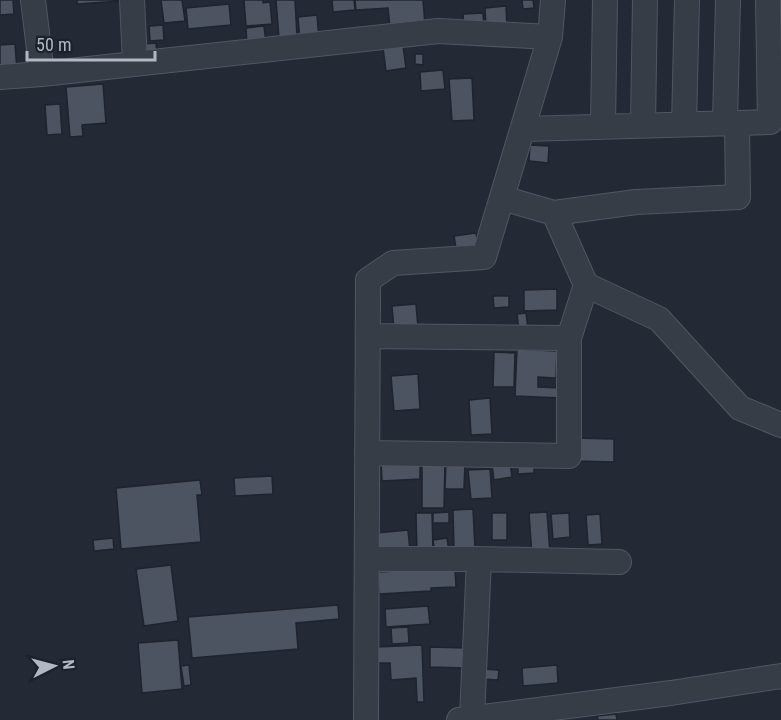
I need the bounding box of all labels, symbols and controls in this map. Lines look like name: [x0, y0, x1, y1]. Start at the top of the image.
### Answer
scale bar: [27, 24, 154, 62]
text: 50 m: [36, 34, 71, 55]
north arrow: [24, 636, 84, 696]
text: N: [58, 659, 78, 670]

